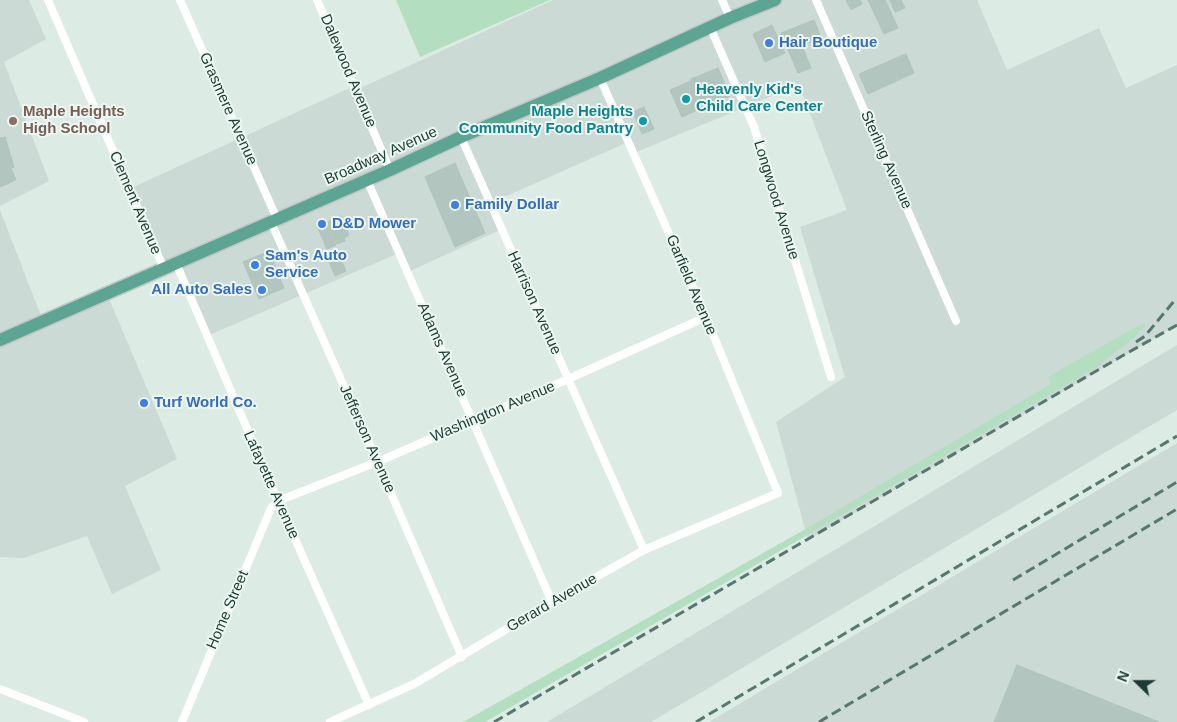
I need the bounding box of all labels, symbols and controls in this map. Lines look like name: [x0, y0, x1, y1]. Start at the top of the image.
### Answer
street label: Dalewood Avenue: [316, 12, 380, 130]
place label: Hair Boutique: [779, 34, 877, 52]
marker: Hair Boutique: [763, 37, 775, 49]
street label: Grasmere Avenue: [195, 50, 261, 168]
place label: Heavenly Kid's Child Care Center: [696, 81, 823, 116]
marker: Heavenly Kid's Child Care Center: [680, 93, 692, 105]
place label: Maple Heights High School: [23, 103, 125, 138]
place label: Maple Heights Community Food Pantry: [459, 103, 633, 138]
street label: Sterling Avenue: [856, 108, 916, 212]
marker: Maple Heights High School: [7, 115, 19, 127]
marker: Maple Heights Community Food Pantry: [637, 115, 649, 127]
street label: Broadway Avenue: [322, 123, 440, 189]
street label: Longwood Avenue: [749, 138, 803, 262]
street label: Clement Avenue: [105, 149, 165, 257]
place label: Family Dollar: [465, 196, 559, 214]
marker: Family Dollar: [449, 199, 461, 211]
place label: D&D Mower: [332, 215, 416, 233]
marker: D&D Mower: [316, 218, 328, 230]
street label: Garfield Avenue: [662, 232, 720, 338]
place label: Sam's Auto Service: [265, 247, 347, 282]
street label: Harrison Avenue: [503, 248, 565, 358]
marker: Sam's Auto Service: [249, 259, 261, 271]
place label: All Auto Sales: [151, 281, 252, 299]
marker: All Auto Sales: [256, 284, 268, 296]
street label: Adams Avenue: [413, 300, 471, 400]
street label: Washington Avenue: [428, 378, 558, 446]
street label: Jefferson Avenue: [335, 382, 399, 496]
place label: Turf World Co.: [154, 394, 257, 412]
marker: Turf World Co.: [138, 397, 150, 409]
street label: Lafayette Avenue: [239, 428, 303, 542]
street label: Home Street: [203, 568, 253, 652]
street label: Gerard Avenue: [504, 570, 600, 636]
north arrow: [1112, 657, 1162, 707]
text: N: [1114, 669, 1132, 684]

